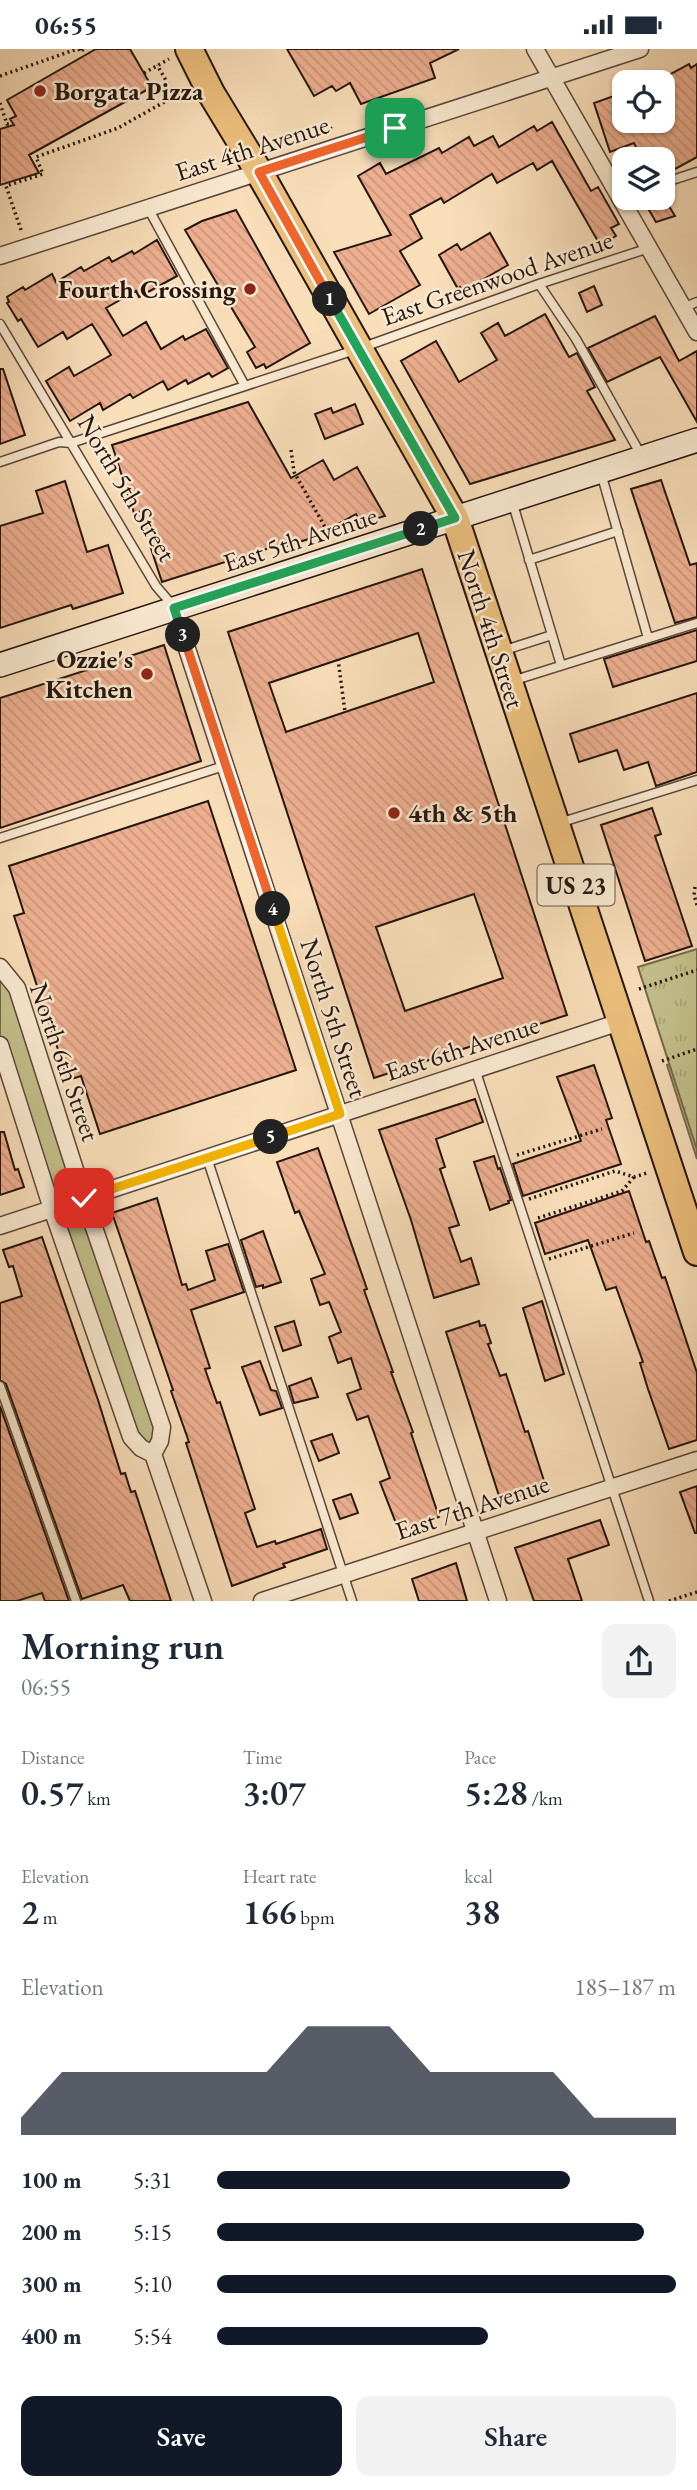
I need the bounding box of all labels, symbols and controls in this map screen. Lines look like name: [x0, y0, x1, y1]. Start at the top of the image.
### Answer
text: 06:55: [35, 8, 97, 42]
map controls: [612, 70, 675, 210]
button: locate: [612, 70, 675, 133]
place label: Borgata Pizza: [54, 74, 204, 108]
marker: Borgata Pizza: [32, 83, 48, 99]
pin: [365, 98, 425, 158]
street label: East 4th Avenue: [171, 107, 333, 189]
icon: arrive: [376, 109, 414, 147]
button: layers: [612, 147, 675, 210]
street label: East Greenwood Avenue: [377, 222, 617, 334]
place label: Fourth Crossing: [58, 272, 237, 306]
marker: Fourth Crossing: [242, 281, 258, 297]
pin: 1: [312, 281, 348, 317]
text: 1: [324, 286, 335, 311]
street label: North 5th Street: [70, 408, 184, 568]
street label: East 5th Avenue: [219, 498, 381, 580]
pin: 2: [404, 511, 438, 547]
text: 2: [415, 516, 426, 541]
street label: North 4th Street: [449, 545, 533, 713]
pin: 3: [166, 617, 200, 653]
text: 3: [177, 622, 188, 647]
place label: Ozzie's Kitchen: [45, 642, 133, 706]
marker: Ozzie's Kitchen: [139, 666, 155, 682]
place label: 4th & 5th: [408, 796, 518, 830]
marker: 4th & 5th: [386, 805, 402, 821]
road number: US 23: [538, 865, 614, 905]
pin: 4: [256, 891, 290, 927]
text: 4: [267, 896, 278, 921]
street label: North 5th Street: [292, 934, 376, 1102]
street label: North 6th Street: [22, 978, 108, 1146]
street label: East 6th Avenue: [381, 1007, 543, 1089]
pin: 5: [254, 1119, 288, 1155]
text: 5: [265, 1124, 276, 1149]
pin: [54, 1168, 114, 1228]
icon: check: [65, 1179, 103, 1217]
street label: East 7th Avenue: [391, 1466, 553, 1548]
text: Morning run: [21, 1621, 224, 1670]
button: share: [602, 1624, 676, 1698]
text: 06:55: [21, 1672, 71, 1702]
text: Distance: [21, 1745, 84, 1770]
text: Time: [243, 1745, 282, 1770]
text: Pace: [464, 1745, 496, 1770]
text: 0.57: [21, 1770, 83, 1815]
text: 3:07: [243, 1770, 306, 1815]
text: 5:28: [464, 1770, 528, 1815]
text: km: [83, 1786, 111, 1811]
text: /km: [528, 1786, 563, 1811]
text: Elevation: [21, 1864, 89, 1889]
text: Heart rate: [243, 1864, 316, 1889]
text: kcal: [464, 1864, 493, 1889]
text: 2: [21, 1889, 39, 1934]
text: 166: [243, 1889, 297, 1934]
text: 38: [464, 1889, 500, 1934]
text: m: [39, 1905, 58, 1930]
text: bpm: [297, 1905, 335, 1930]
text: Elevation: [21, 1972, 104, 2002]
text: 185–187 m: [575, 1972, 676, 2002]
text: 100 m: [21, 2165, 82, 2195]
text: 5:31: [133, 2165, 172, 2195]
text: 200 m: [21, 2217, 82, 2247]
text: 5:15: [133, 2217, 172, 2247]
text: 300 m: [21, 2269, 82, 2299]
text: 5:10: [133, 2269, 172, 2299]
text: 400 m: [21, 2321, 82, 2351]
text: 5:54: [133, 2321, 172, 2351]
button: Save: [21, 2396, 342, 2476]
button: Share: [356, 2396, 676, 2476]

